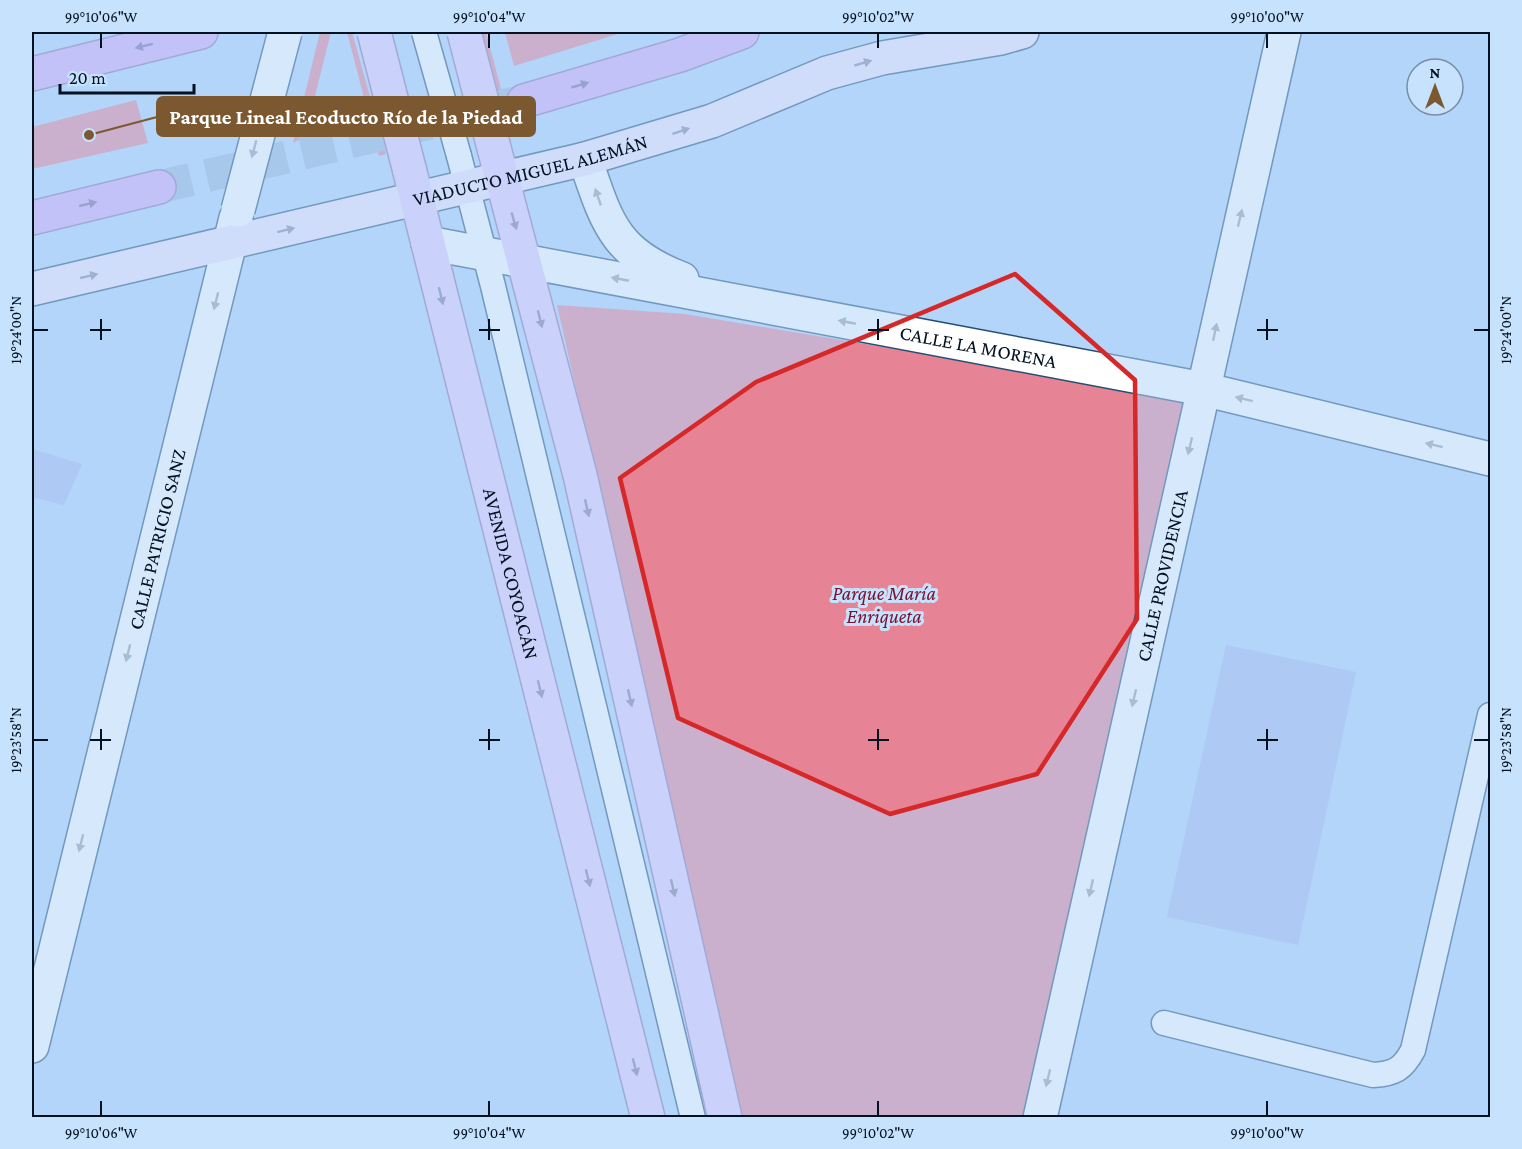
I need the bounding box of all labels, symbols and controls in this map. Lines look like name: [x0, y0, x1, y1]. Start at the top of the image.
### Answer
text: 99°10'06"W: [65, 9, 138, 25]
text: 99°10'04"W: [453, 9, 525, 25]
text: 99°10'02"W: [842, 9, 914, 25]
text: 99°10'00"W: [1230, 9, 1304, 25]
one-way arrow: [135, 41, 153, 51]
scale bar: [60, 57, 194, 95]
north arrow: [1405, 57, 1465, 117]
one-way arrow: [854, 58, 872, 67]
text: N: [1430, 64, 1441, 81]
text: 20 m: [69, 68, 106, 88]
one-way arrow: [571, 80, 589, 89]
callout: Parque Lineal Ecoducto Río de la Piedad: [157, 97, 535, 136]
text: Parque Lineal Ecoducto Río de la Piedad: [169, 105, 523, 129]
one-way arrow: [672, 126, 690, 135]
street label: VIADUCTO MIGUEL ALEMÁN: [411, 130, 650, 210]
one-way arrow: [248, 140, 258, 158]
one-way arrow: [592, 188, 602, 206]
one-way arrow: [79, 199, 98, 209]
one-way arrow: [1236, 208, 1246, 227]
one-way arrow: [510, 212, 519, 230]
one-way arrow: [277, 225, 296, 235]
one-way arrow: [79, 271, 98, 280]
one-way arrow: [610, 274, 629, 283]
one-way arrow: [437, 287, 446, 305]
one-way arrow: [210, 292, 220, 310]
text: 19°24'00"N: [8, 296, 24, 364]
text: 19°24'00"N: [1498, 296, 1514, 364]
one-way arrow: [536, 309, 546, 328]
one-way arrow: [837, 317, 856, 326]
street label: CALLE LA MORENA: [898, 321, 1059, 372]
one-way arrow: [1211, 322, 1220, 341]
one-way arrow: [1235, 394, 1253, 404]
one-way arrow: [1185, 437, 1194, 456]
one-way arrow: [1424, 440, 1443, 450]
street label: CALLE PATRICIO SANZ: [124, 447, 190, 632]
street label: AVENIDA COYOACÁN: [479, 485, 543, 661]
street label: CALLE PROVIDENCIA: [1132, 487, 1192, 664]
one-way arrow: [583, 499, 592, 518]
park label: Parque María Enriqueta: [832, 582, 936, 628]
one-way arrow: [123, 644, 133, 663]
one-way arrow: [535, 680, 545, 698]
one-way arrow: [1128, 688, 1138, 707]
one-way arrow: [626, 689, 636, 707]
text: 19°23'58"N: [8, 707, 24, 773]
text: 19°23'58"N: [1498, 707, 1514, 773]
one-way arrow: [76, 833, 86, 852]
one-way arrow: [583, 869, 593, 887]
one-way arrow: [669, 879, 679, 897]
one-way arrow: [1086, 879, 1095, 898]
one-way arrow: [631, 1058, 641, 1076]
one-way arrow: [1043, 1069, 1053, 1088]
text: 99°10'06"W: [65, 1125, 138, 1141]
text: 99°10'04"W: [453, 1125, 525, 1141]
text: 99°10'02"W: [842, 1125, 914, 1141]
text: 99°10'00"W: [1230, 1125, 1304, 1141]

